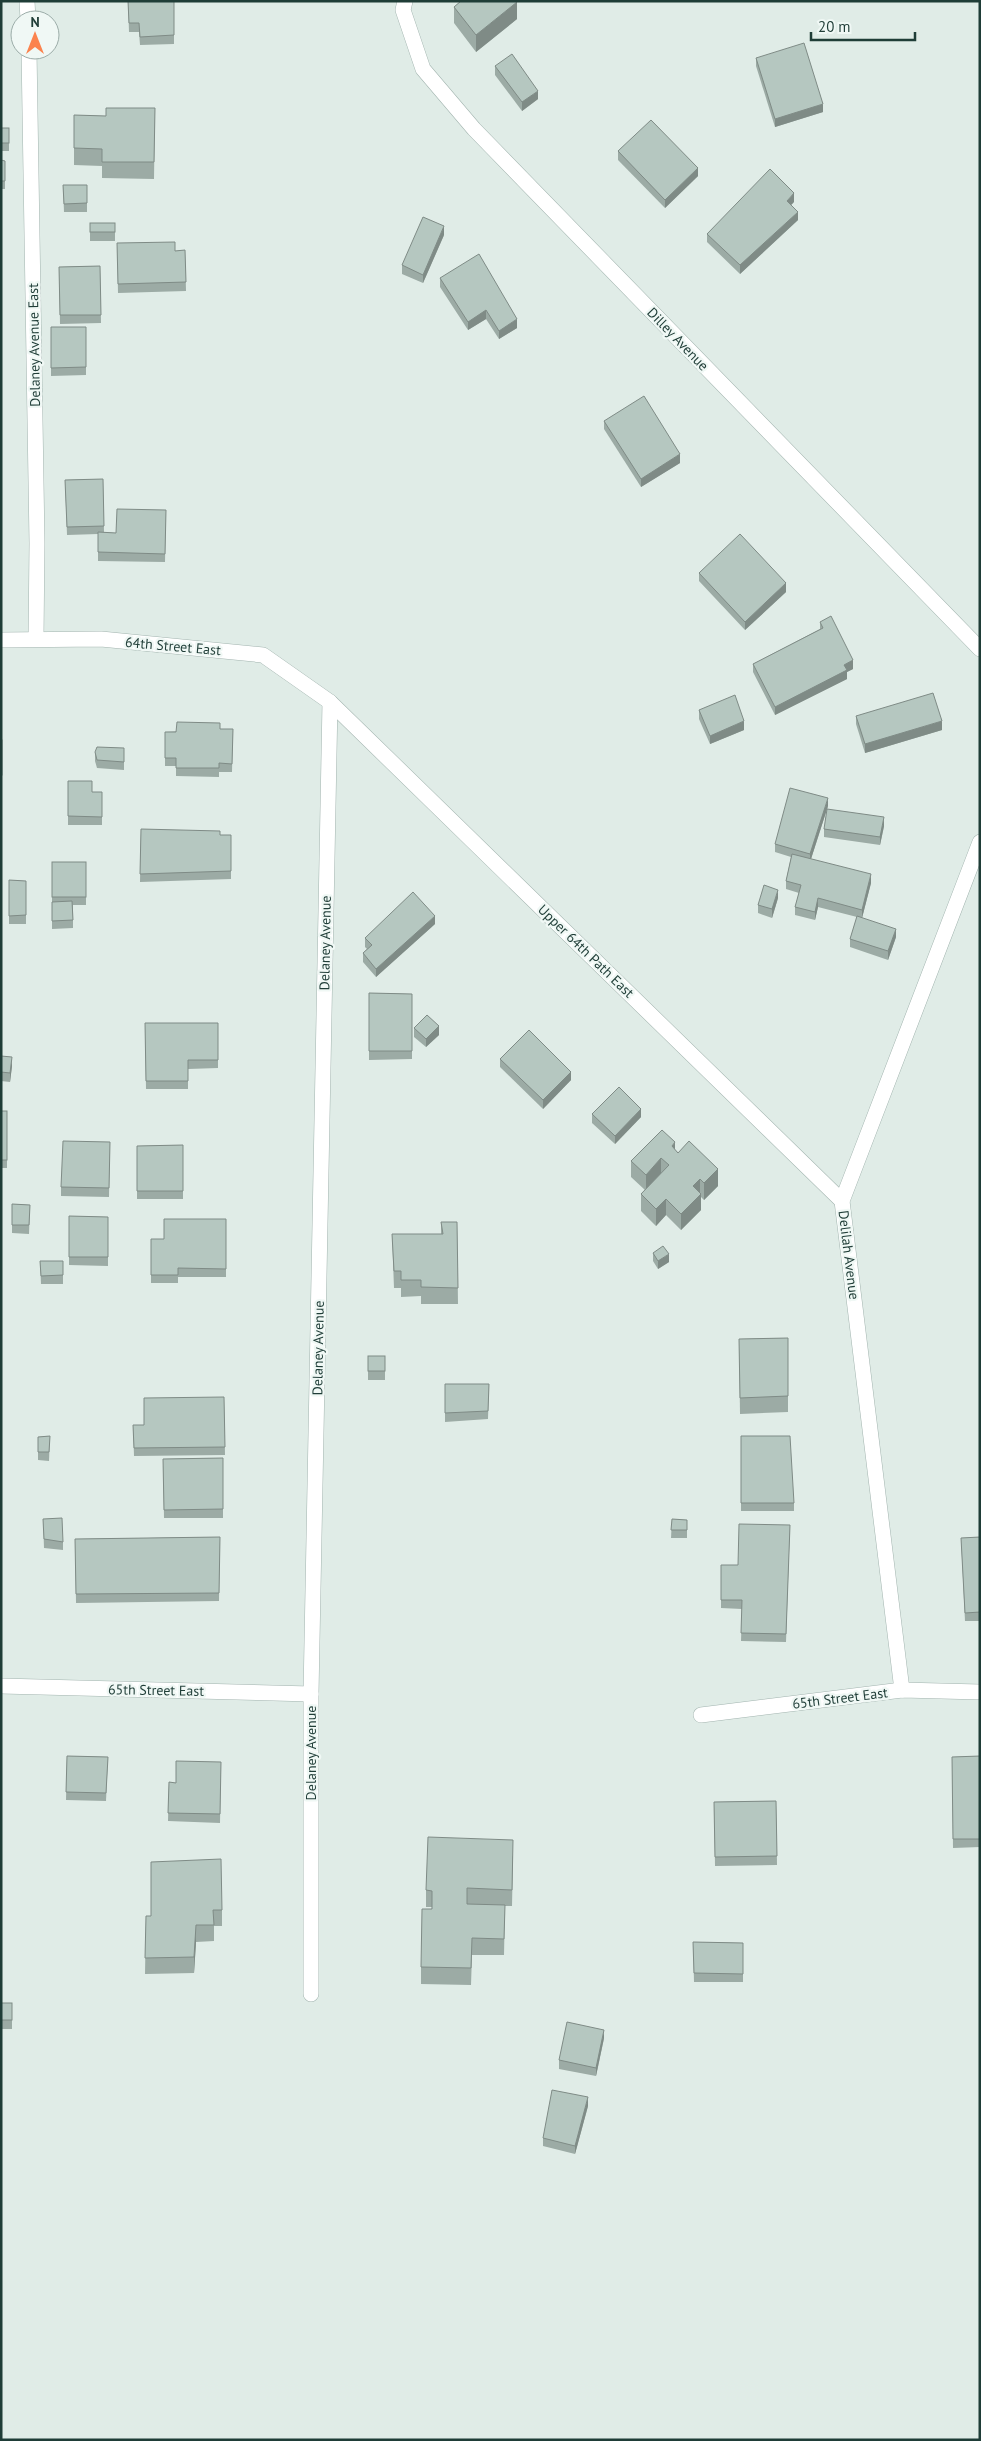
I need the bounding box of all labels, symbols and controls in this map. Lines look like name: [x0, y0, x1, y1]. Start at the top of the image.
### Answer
north arrow: [10, 10, 60, 60]
scale bar: [811, 10, 915, 42]
text: N: [30, 13, 40, 31]
text: 20 m: [818, 17, 851, 36]
street label: Delaney Avenue East: [24, 283, 44, 407]
street label: Dilley Avenue: [643, 304, 713, 374]
street label: 64th Street East: [124, 633, 222, 659]
street label: Delaney Avenue: [315, 895, 335, 991]
street label: Upper 64th Path East: [534, 900, 638, 1002]
street label: Delilah Avenue: [835, 1209, 863, 1301]
street label: Delaney Avenue: [308, 1300, 328, 1396]
street label: 65th Street East: [108, 1680, 204, 1700]
street label: 65th Street East: [791, 1683, 889, 1713]
street label: Delaney Avenue: [302, 1706, 320, 1800]

